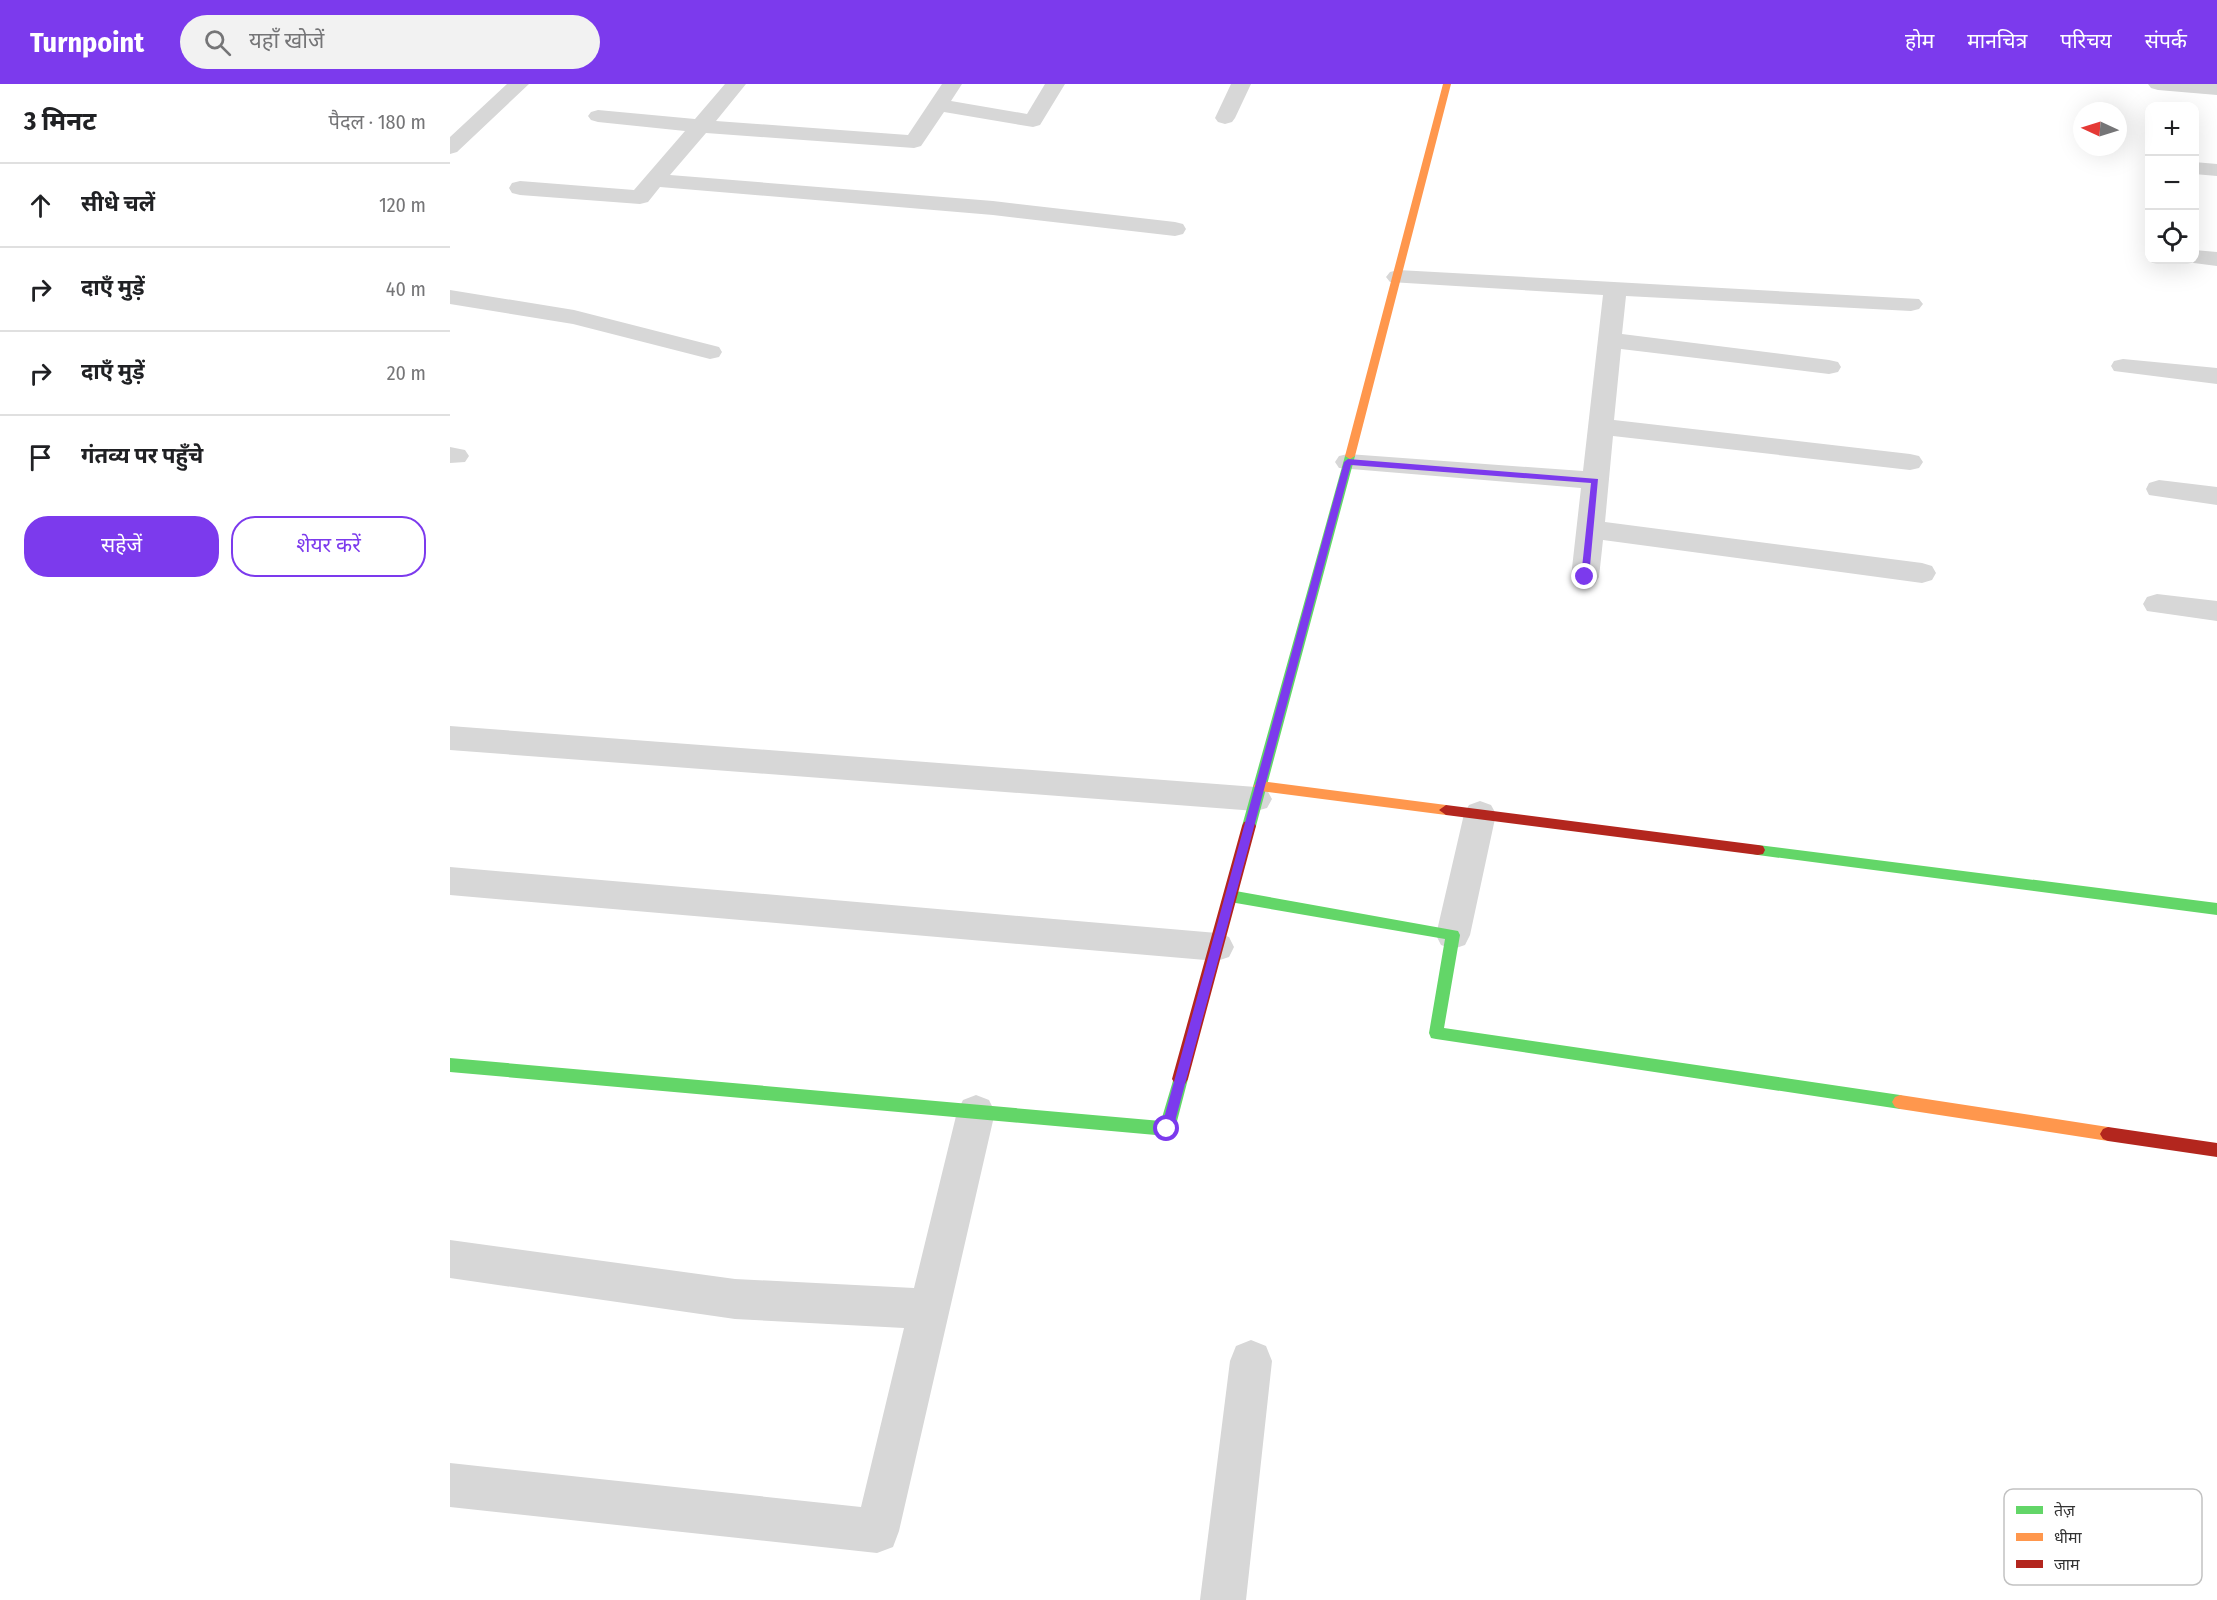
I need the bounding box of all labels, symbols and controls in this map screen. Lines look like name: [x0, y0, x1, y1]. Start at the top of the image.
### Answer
search box: [180, 15, 600, 69]
text: Turnpoint: [30, 26, 144, 59]
icon: search: [201, 26, 234, 59]
text: यहाँ खोजें: [249, 27, 324, 54]
text: होम: [1905, 28, 1934, 54]
text: मानचित्र: [1967, 28, 2027, 54]
text: परिचय: [2060, 28, 2112, 54]
text: संपर्क: [2145, 28, 2187, 54]
north arrow: [2073, 102, 2127, 156]
map controls: [2145, 102, 2199, 264]
button: +: [2145, 102, 2199, 156]
text: 3 मिनट: [24, 106, 96, 137]
text: पैदल · 180 m: [329, 110, 426, 134]
button: −: [2145, 156, 2199, 210]
icon: ahead: [24, 189, 57, 222]
text: सीधे चलें: [81, 190, 155, 217]
text: 120 m: [379, 193, 426, 217]
button: locate: [2145, 210, 2199, 264]
icon: right: [24, 273, 57, 306]
text: दाएँ मुड़ें: [81, 274, 145, 301]
text: 40 m: [386, 277, 426, 301]
icon: right: [24, 357, 57, 390]
text: दाएँ मुड़ें: [81, 358, 145, 385]
text: 20 m: [387, 361, 426, 385]
icon: arrive: [24, 441, 57, 474]
text: गंतव्य पर पहुँचे: [81, 442, 203, 469]
button: सहेजें: [24, 516, 219, 577]
button: शेयर करें: [231, 516, 426, 577]
route end: [1571, 563, 1597, 589]
route start: [1153, 1115, 1179, 1141]
legend: [2004, 1489, 2202, 1585]
text: तेज़: [2054, 1501, 2076, 1520]
text: धीमा: [2054, 1528, 2083, 1547]
text: जाम: [2054, 1555, 2080, 1574]

